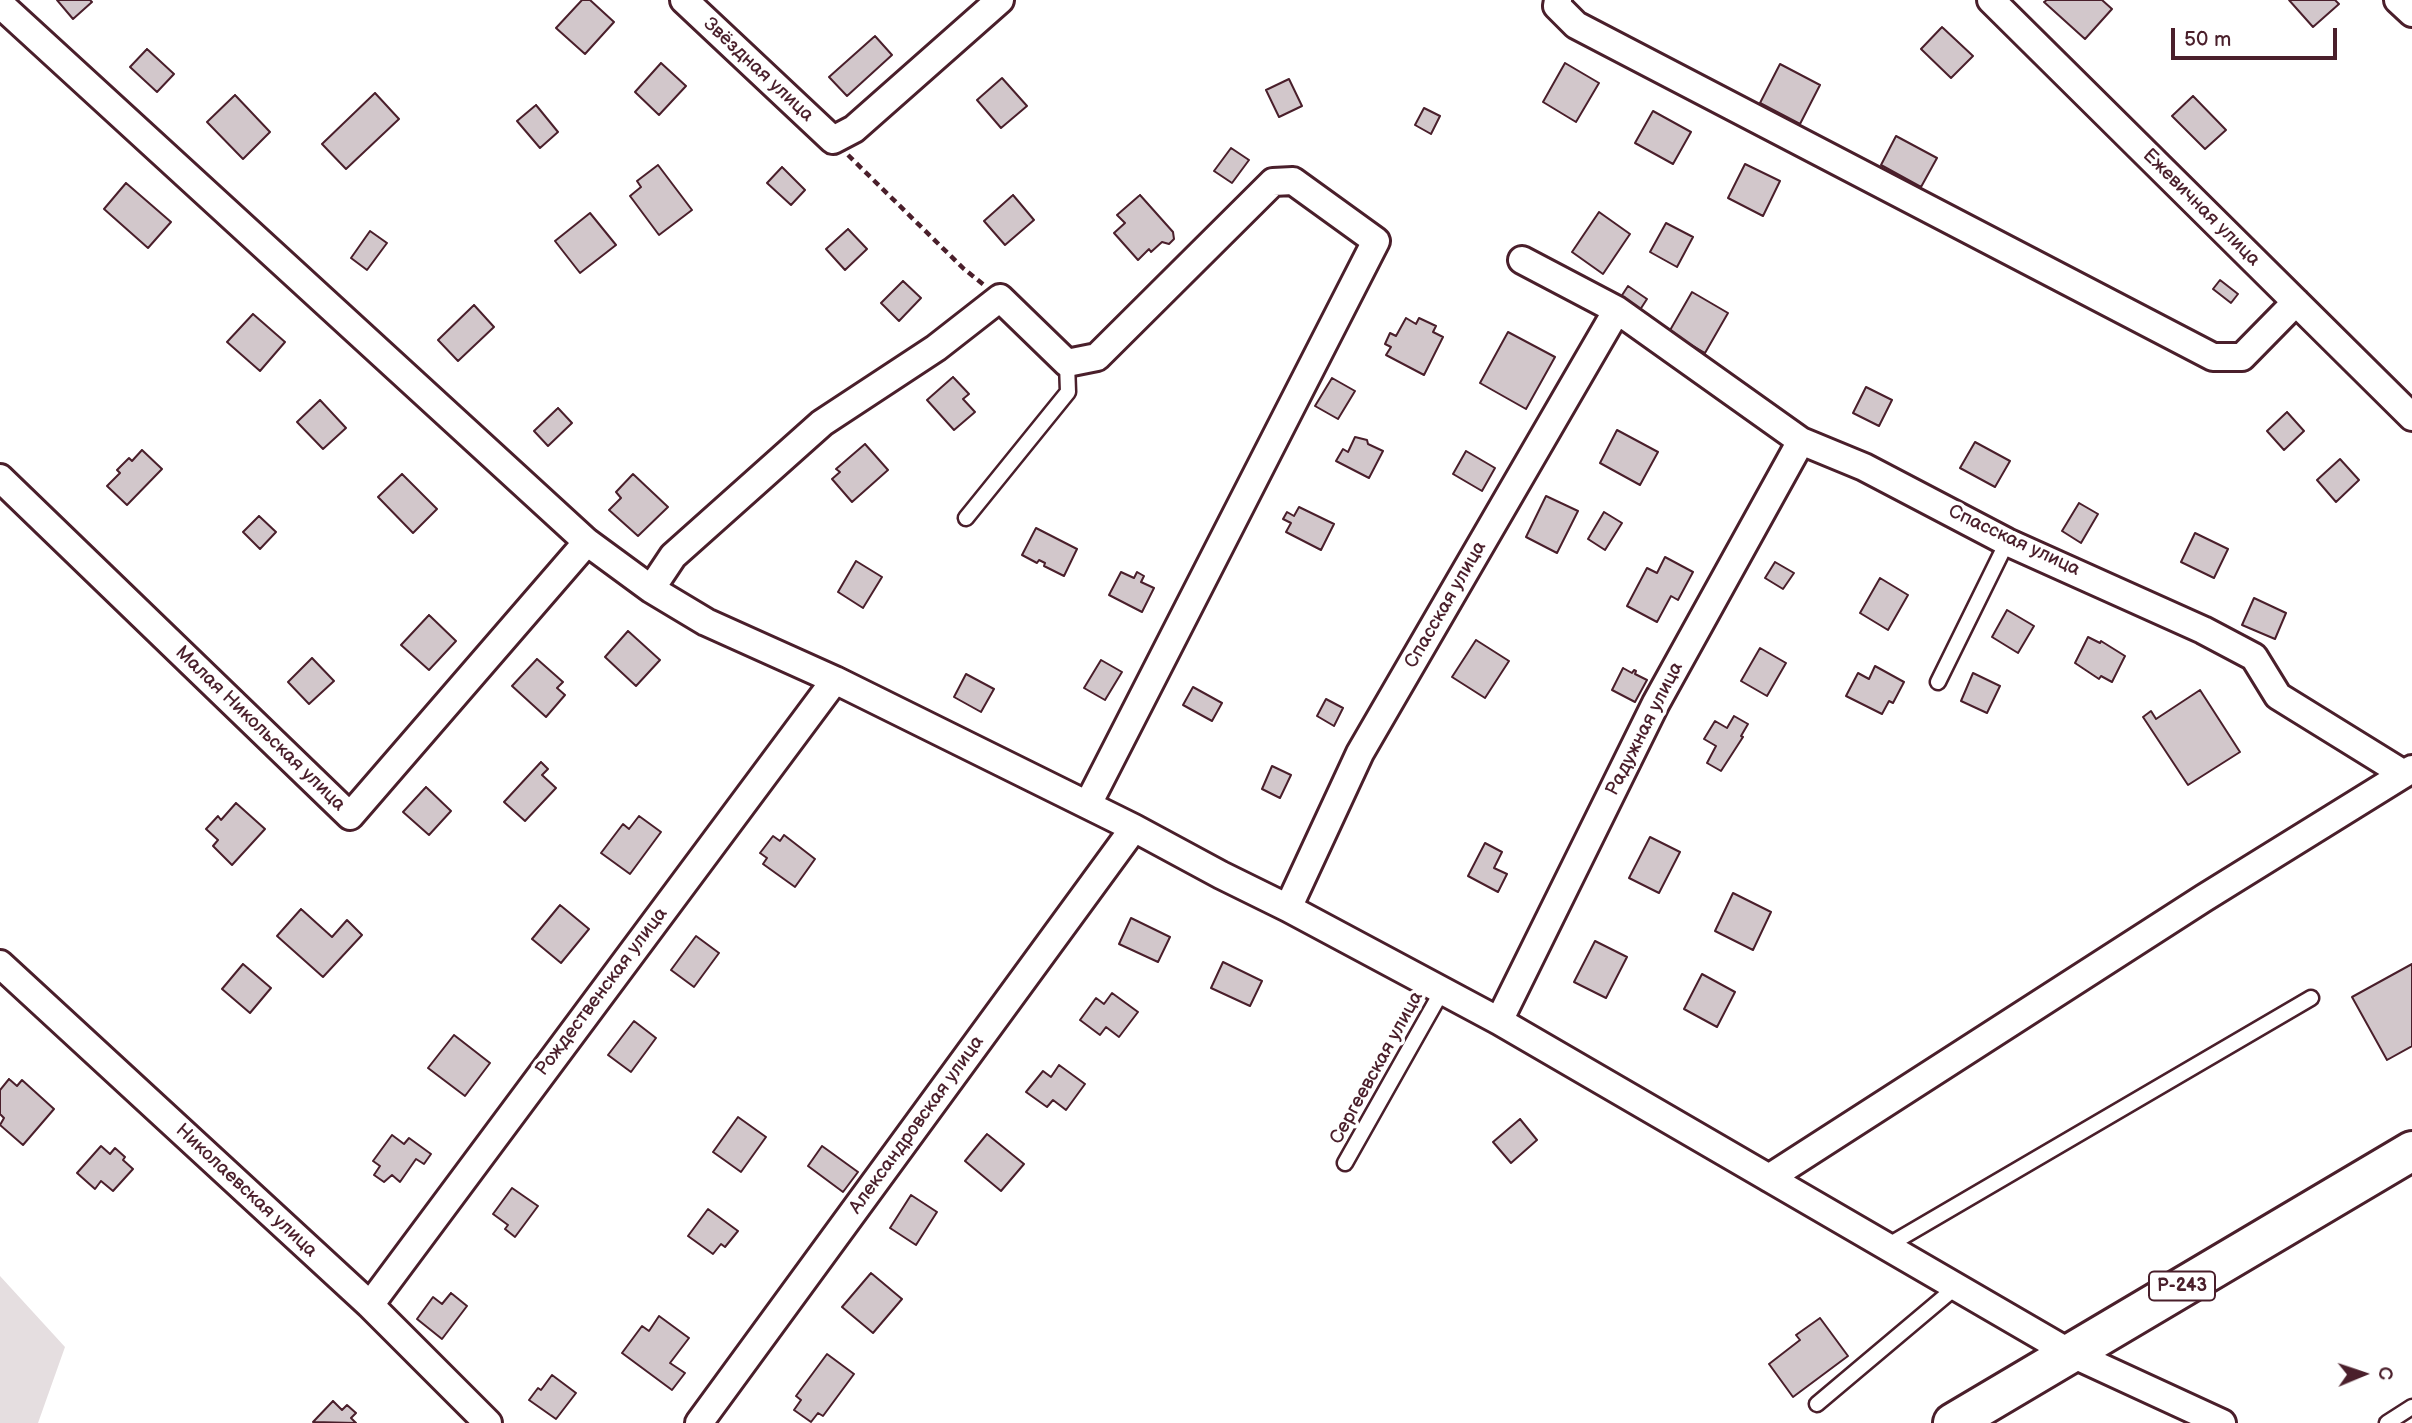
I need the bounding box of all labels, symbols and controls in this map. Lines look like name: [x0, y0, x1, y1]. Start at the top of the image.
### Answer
street label: Звёздная улица: [698, 13, 818, 127]
scale bar: [2174, 14, 2340, 58]
text: 50 m: [2184, 27, 2231, 52]
street label: Ежевичная улица: [2138, 145, 2264, 271]
street label: Спасская улица: [1944, 500, 2084, 582]
street label: Спасская улица: [1400, 537, 1492, 673]
street label: Малая Никольская улица: [170, 642, 350, 816]
street label: Радужная улица: [1601, 658, 1689, 800]
street label: Рождественская улица: [531, 903, 673, 1081]
street label: Сергеевская улица: [1326, 988, 1428, 1148]
street label: Александровская улица: [845, 1031, 989, 1219]
street label: Николаевская улица: [170, 1119, 322, 1263]
road number: Р-243: [2149, 1272, 2215, 1301]
north arrow: [2328, 1339, 2398, 1409]
text: С: [2373, 1366, 2396, 1380]

